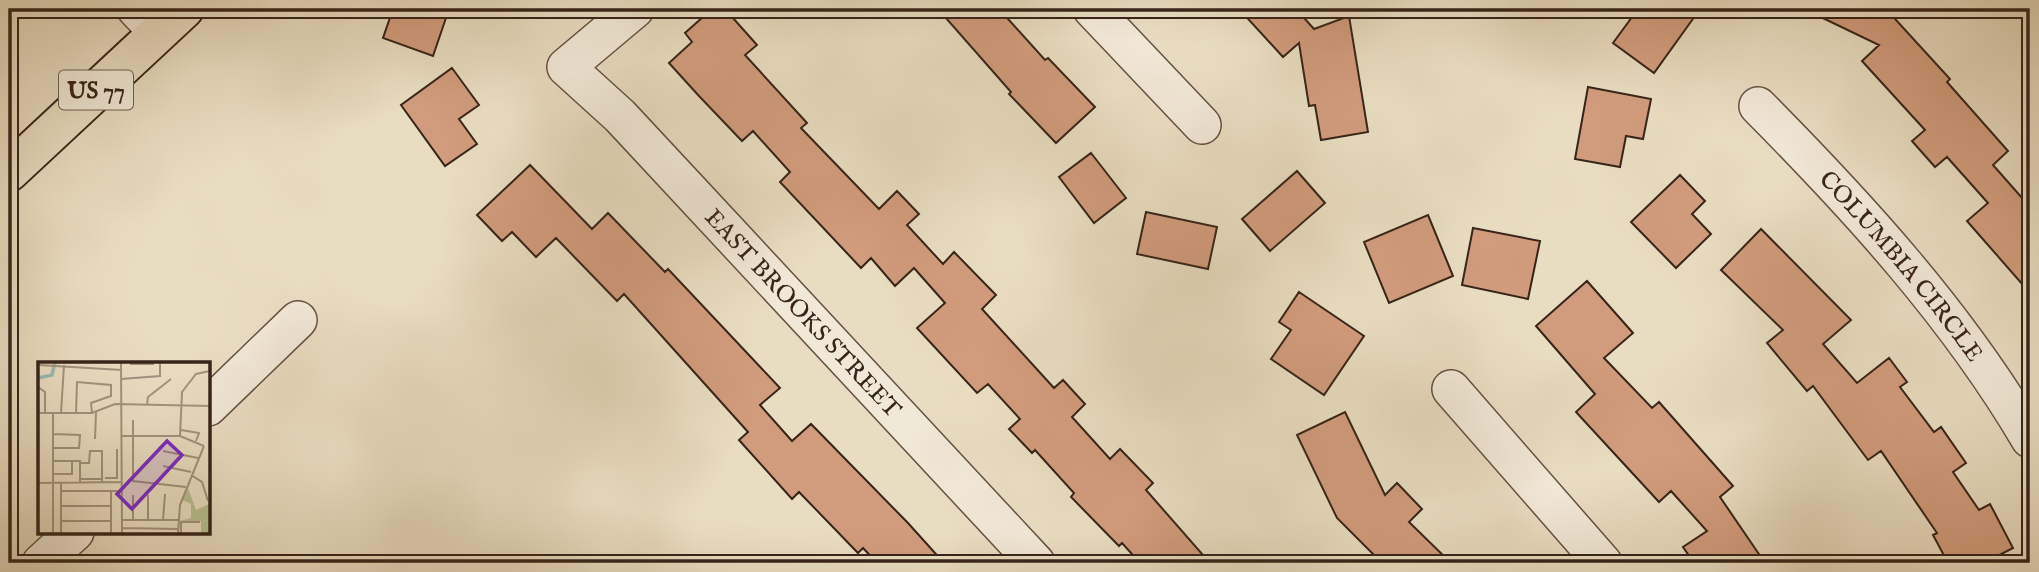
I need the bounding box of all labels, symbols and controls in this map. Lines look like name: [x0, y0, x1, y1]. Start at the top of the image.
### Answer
road number: US 77: [59, 71, 133, 110]
street label: COLUMBIA CIRCLE: [1812, 165, 1989, 368]
street label: EAST BROOKS STREET: [697, 203, 907, 425]
inset map: [38, 362, 210, 534]

